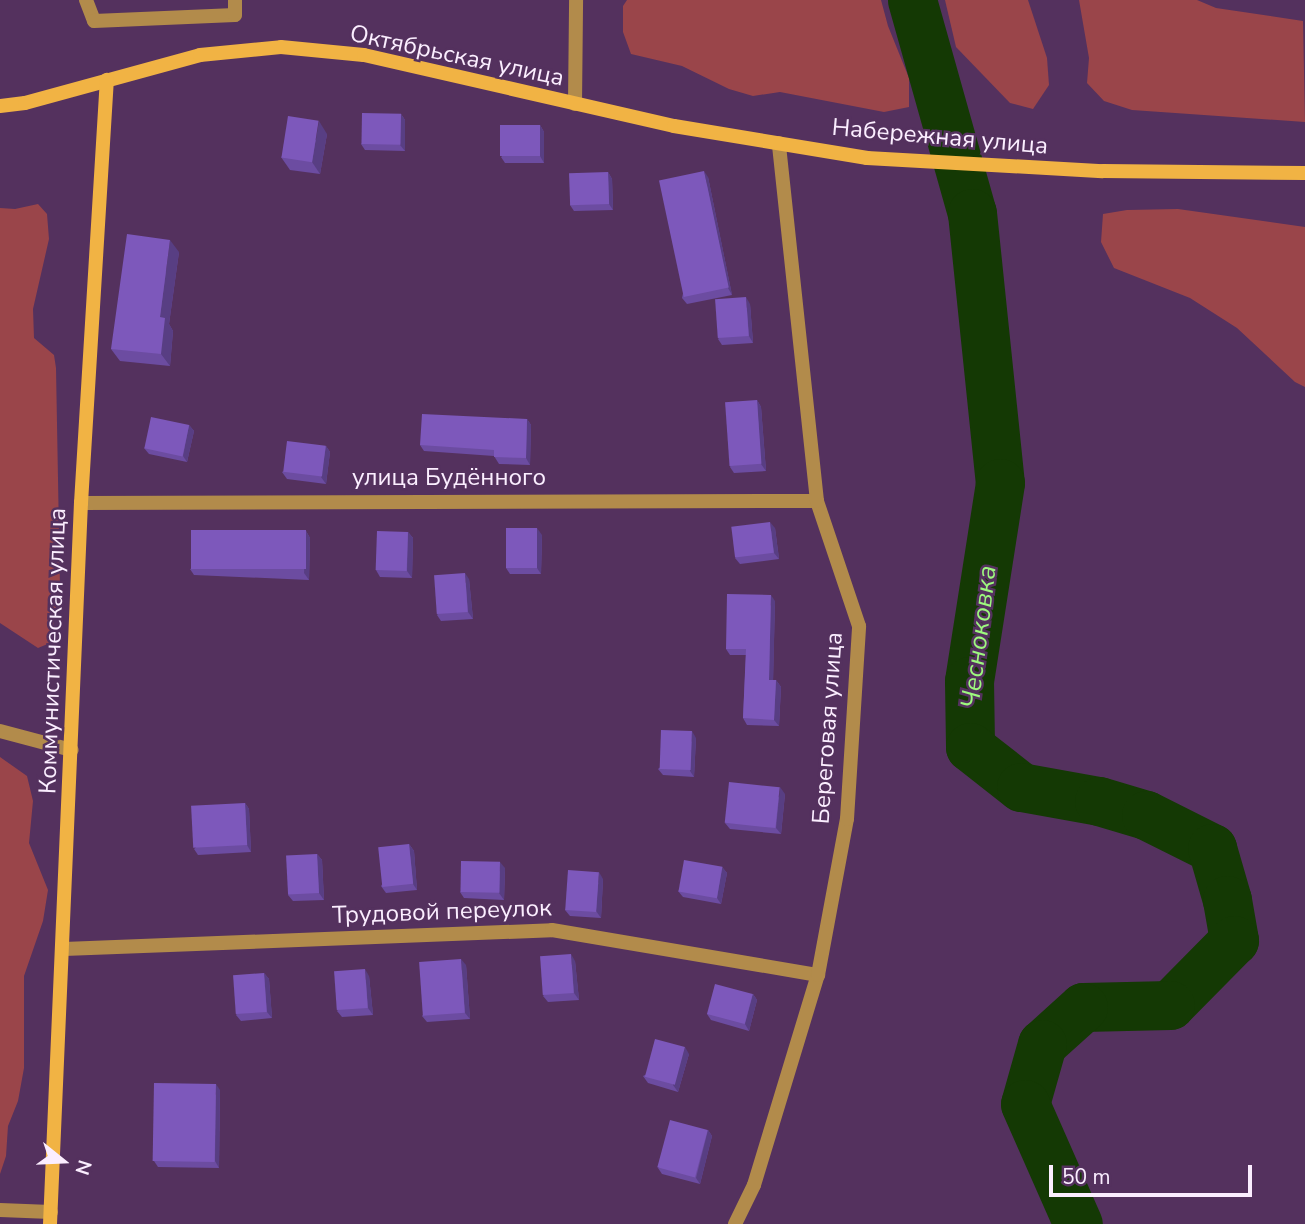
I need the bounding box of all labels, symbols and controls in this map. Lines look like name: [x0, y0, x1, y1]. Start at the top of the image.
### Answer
street label: Октябрьская улица: [347, 19, 567, 93]
street label: Набережная улица: [831, 113, 1049, 161]
street label: улица Будённого: [352, 464, 546, 492]
street label: Коммунистическая улица: [34, 507, 72, 795]
water label: Чесноковка: [955, 564, 1003, 710]
street label: Береговая улица: [807, 631, 849, 825]
street label: Трудовой переулок: [332, 894, 552, 930]
north arrow: [28, 1126, 98, 1196]
scale bar: [1053, 1150, 1256, 1194]
text: N: [68, 1157, 98, 1178]
text: 50 m: [1062, 1163, 1111, 1191]

